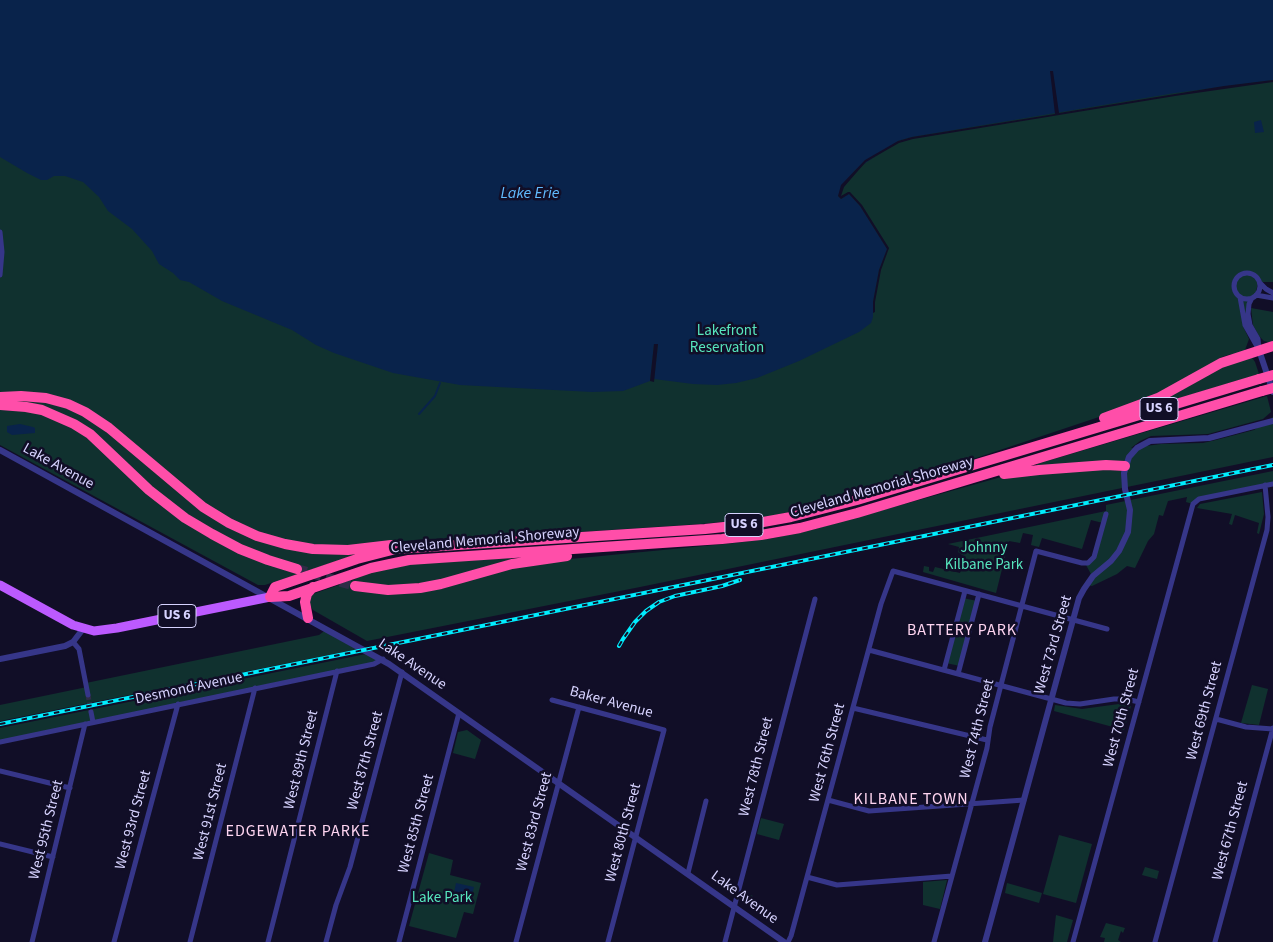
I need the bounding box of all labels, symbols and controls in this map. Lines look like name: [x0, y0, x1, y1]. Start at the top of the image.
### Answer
water label: Lake Erie: [501, 184, 559, 204]
park label: Lakefront Reservation: [690, 323, 764, 358]
road number: US 6: [1140, 398, 1178, 420]
street label: Lake Avenue: [19, 440, 97, 494]
street label: Cleveland Memorial Shoreway: [788, 453, 976, 523]
road number: US 6: [725, 514, 763, 536]
street label: Cleveland Memorial Shoreway: [390, 524, 580, 558]
park label: Johnny Kilbane Park: [945, 540, 1023, 575]
street label: West 73rd Street: [1031, 593, 1077, 697]
road number: US 6: [158, 604, 196, 628]
district label: BATTERY PARK: [905, 621, 1019, 641]
street label: Lake Avenue: [374, 636, 450, 694]
street label: West 69th Street: [1183, 659, 1227, 763]
street label: West 70th Street: [1100, 666, 1144, 770]
street label: Desmond Avenue: [134, 669, 244, 709]
street label: West 74th Street: [957, 677, 999, 781]
street label: Baker Avenue: [567, 683, 655, 723]
street label: West 76th Street: [806, 701, 850, 805]
street label: West 89th Street: [281, 708, 323, 812]
street label: West 87th Street: [344, 709, 388, 813]
street label: West 78th Street: [736, 715, 778, 819]
street label: West 91st Street: [190, 761, 232, 863]
street label: West 93rd Street: [112, 768, 156, 872]
street label: West 83rd Street: [513, 770, 557, 874]
street label: West 85th Street: [395, 772, 439, 876]
street label: West 95th Street: [26, 778, 68, 882]
street label: West 67th Street: [1209, 779, 1253, 883]
street label: West 80th Street: [602, 781, 646, 885]
district label: KILBANE TOWN: [852, 790, 970, 810]
district label: EDGEWATER PARKE: [224, 822, 372, 842]
street label: Lake Avenue: [707, 868, 781, 928]
park label: Lake Park: [412, 890, 472, 908]

